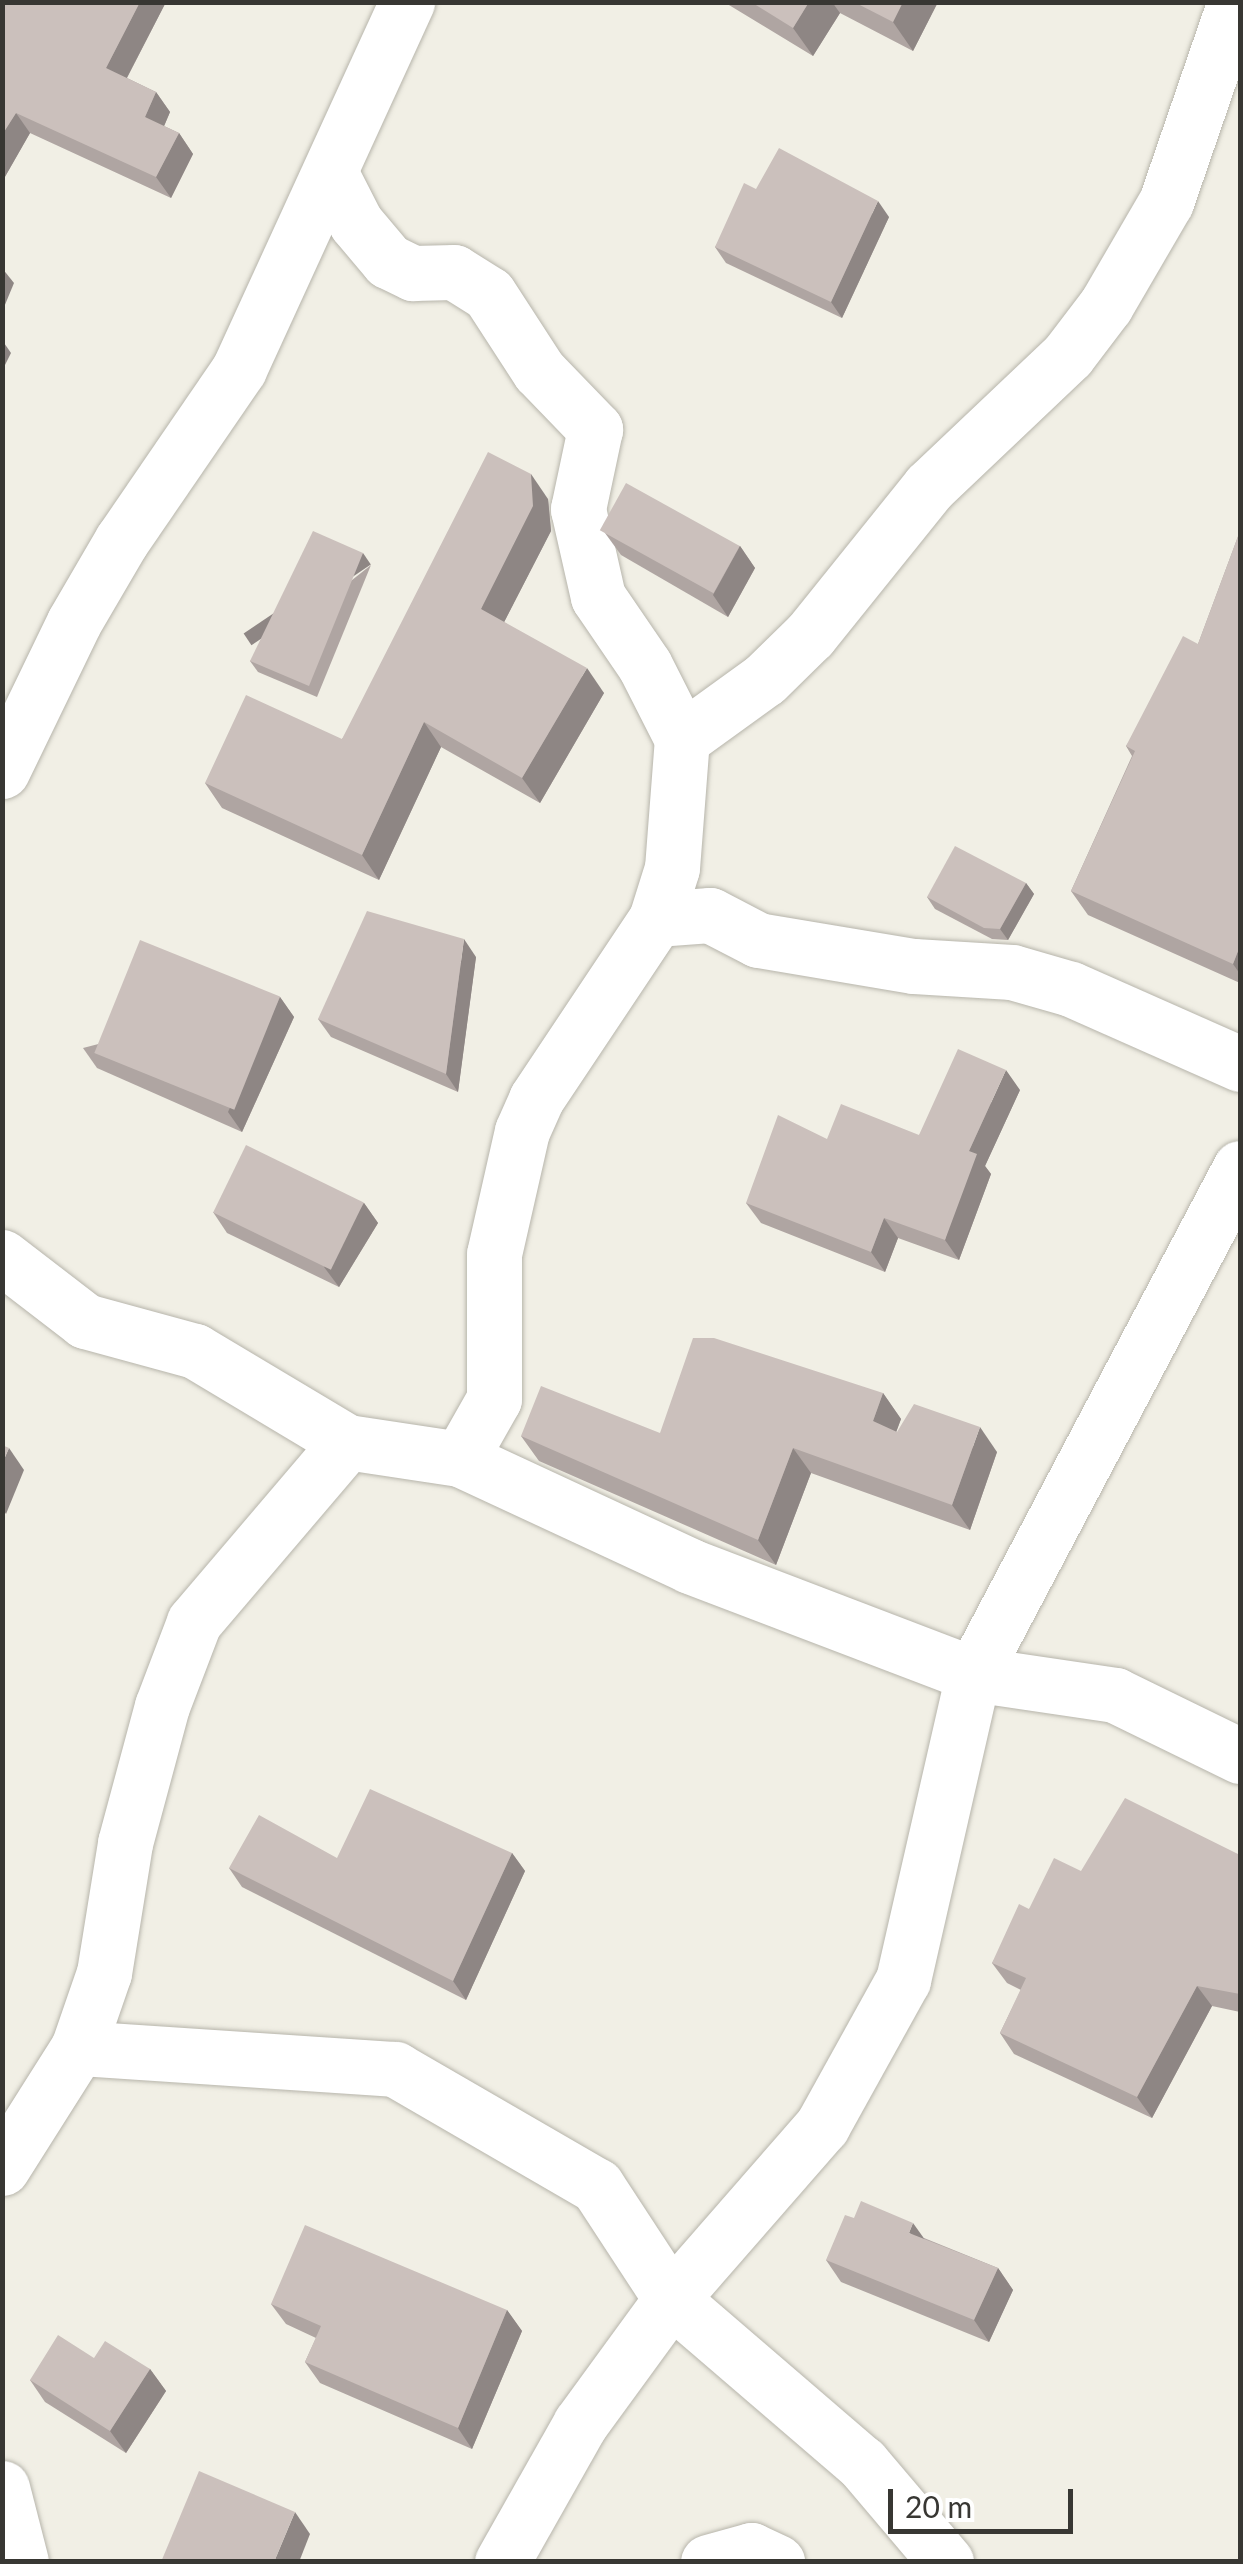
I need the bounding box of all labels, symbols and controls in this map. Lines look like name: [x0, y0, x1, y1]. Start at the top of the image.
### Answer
scale bar: [893, 2469, 1078, 2531]
text: 20 m: [905, 2488, 972, 2524]

